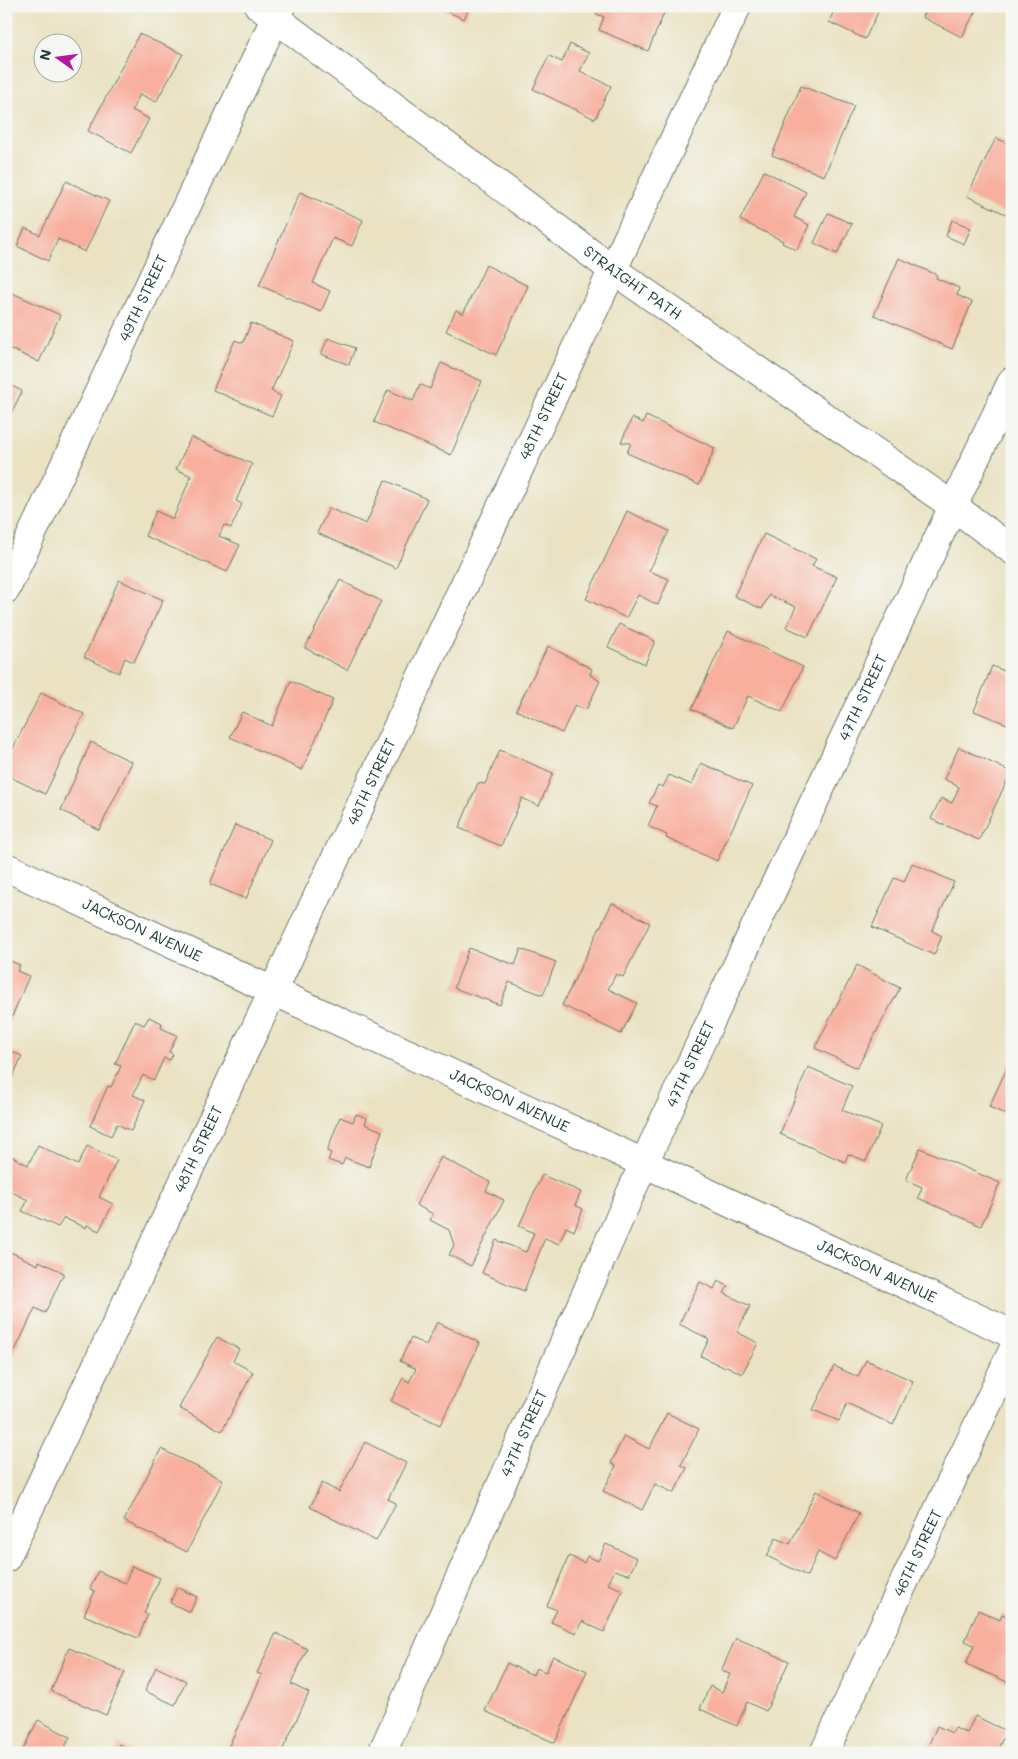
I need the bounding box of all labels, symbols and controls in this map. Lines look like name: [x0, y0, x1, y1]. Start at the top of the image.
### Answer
north arrow: [32, 32, 82, 82]
text: N: [34, 47, 55, 62]
street label: STRAIGHT PATH: [580, 241, 686, 324]
street label: 49TH STREET: [113, 251, 171, 344]
street label: 48TH STREET: [514, 369, 572, 463]
street label: 47TH STREET: [833, 651, 891, 743]
street label: 48TH STREET: [342, 735, 400, 828]
street label: JACKSON AVENUE: [79, 893, 206, 966]
street label: 47TH STREET: [661, 1017, 719, 1110]
street label: JACKSON AVENUE: [447, 1063, 573, 1136]
street label: 48TH STREET: [169, 1102, 227, 1195]
street label: JACKSON AVENUE: [814, 1234, 941, 1307]
street label: 47TH STREET: [495, 1386, 551, 1479]
street label: 46TH STREET: [888, 1506, 946, 1599]

